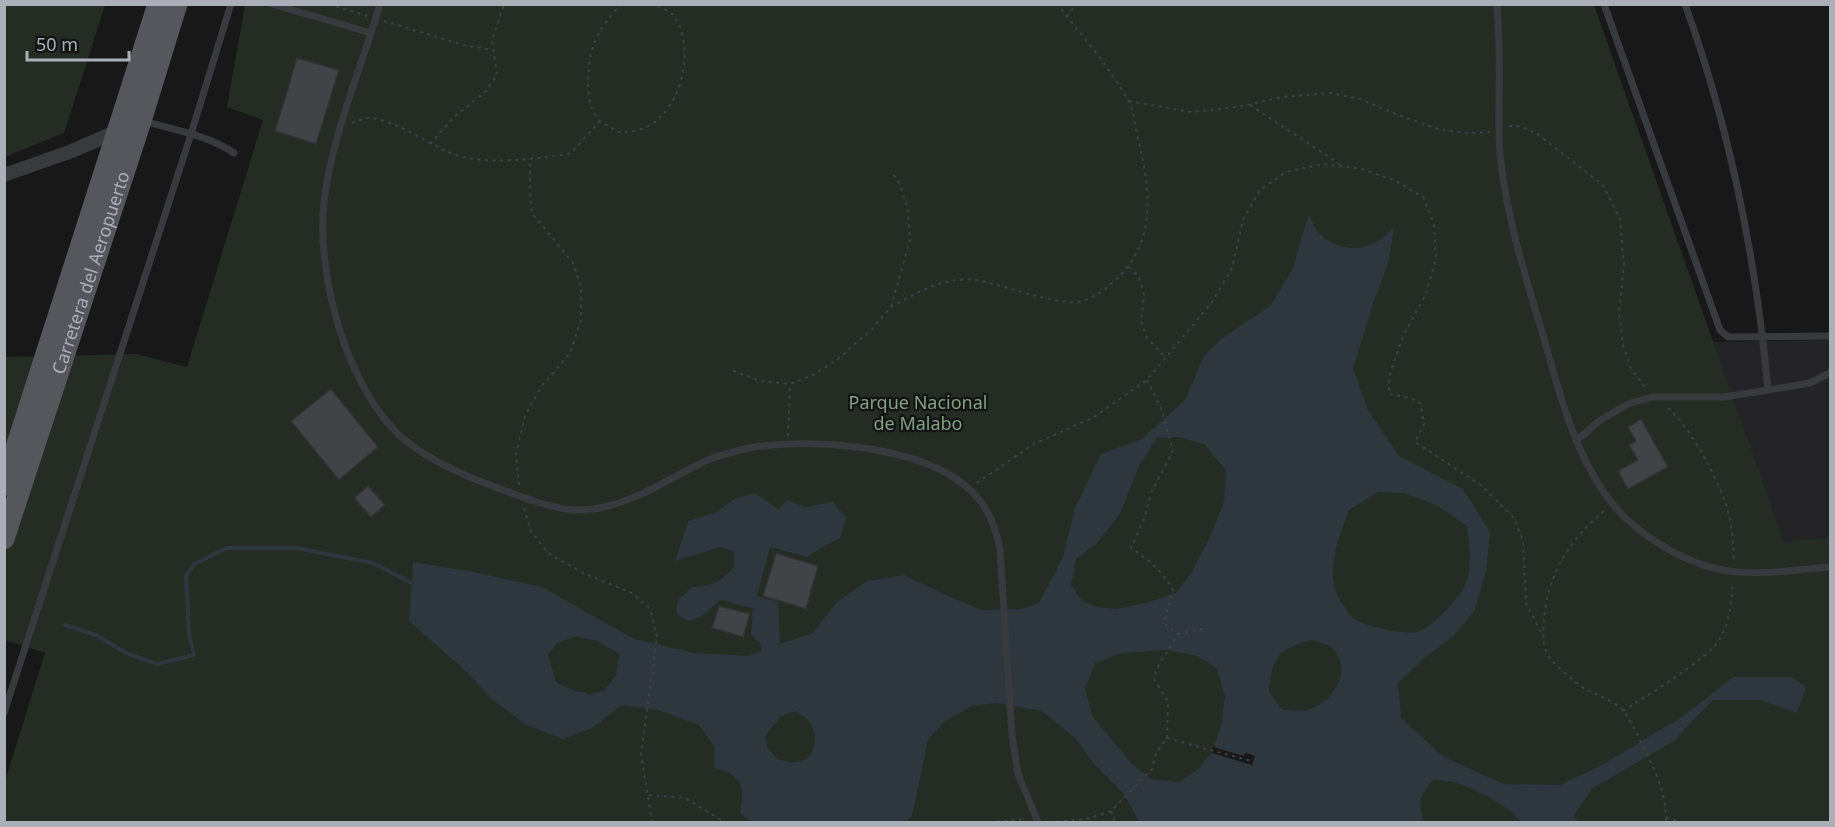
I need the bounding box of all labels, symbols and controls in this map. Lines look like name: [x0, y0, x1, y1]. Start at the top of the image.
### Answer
scale bar: [27, 24, 129, 62]
text: 50 m: [36, 32, 78, 56]
street label: Carretera del Aeropuerto: [46, 168, 135, 377]
park label: Parque Nacional de Malabo: [849, 390, 987, 435]

